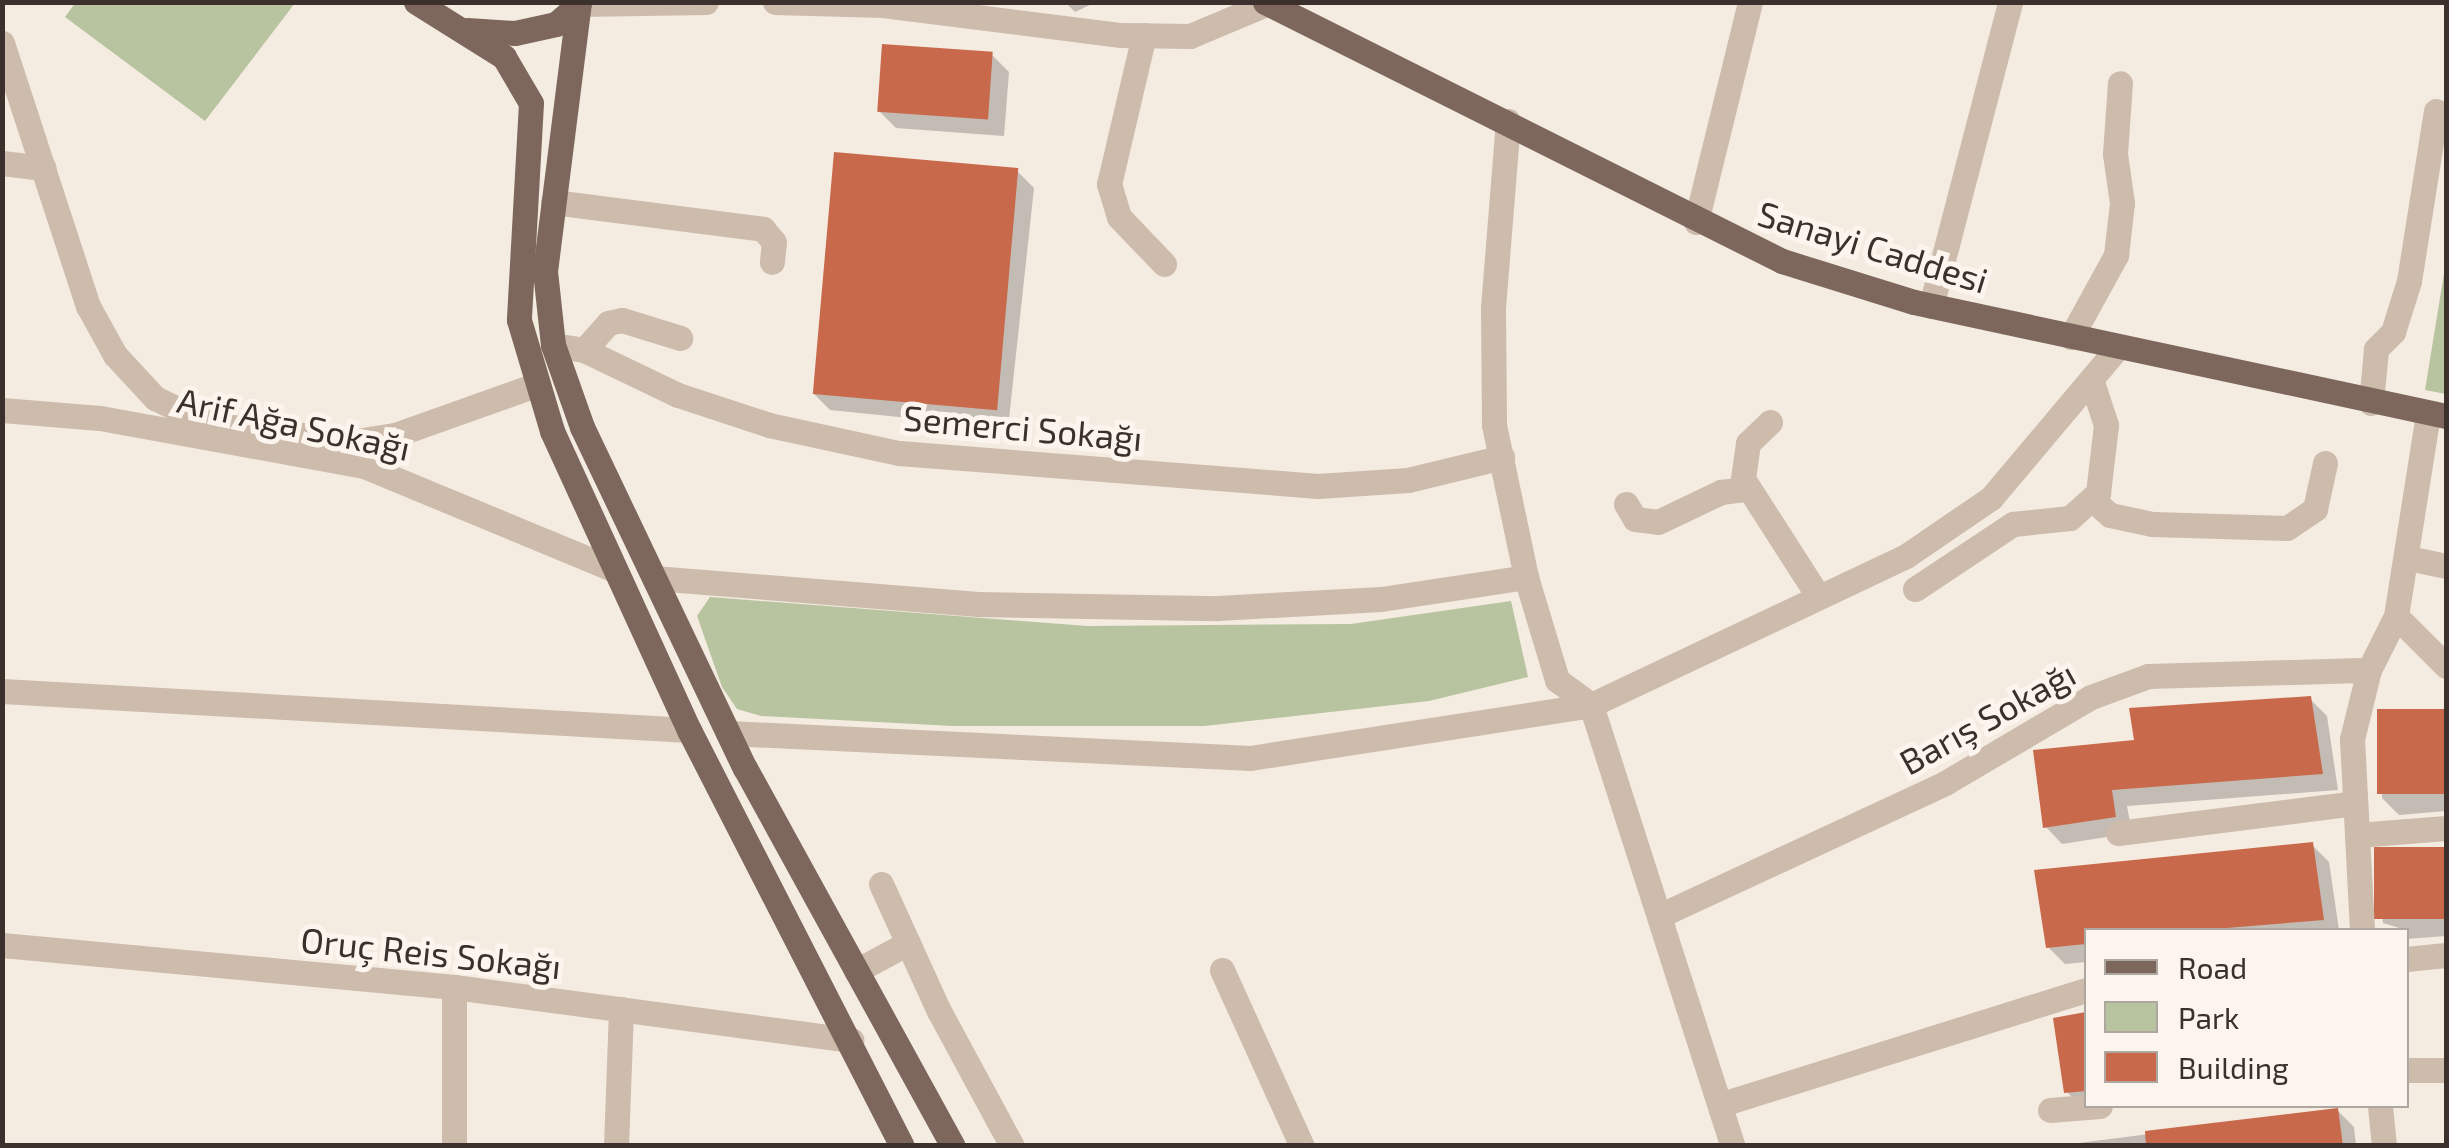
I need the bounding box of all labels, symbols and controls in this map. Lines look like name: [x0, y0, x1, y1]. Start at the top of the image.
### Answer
street label: Sanayi Caddesi: [1753, 191, 1993, 301]
street label: Arif Ağa Sokağı: [173, 378, 415, 468]
street label: Semerci Sokağı: [902, 396, 1144, 458]
street label: Barış Sokağı: [1892, 652, 2082, 782]
street label: Oruç Reis Sokağı: [299, 917, 563, 987]
legend: [2084, 928, 2409, 1108]
text: Road: [2178, 949, 2247, 985]
text: Park: [2178, 999, 2239, 1035]
text: Building: [2178, 1049, 2289, 1085]

